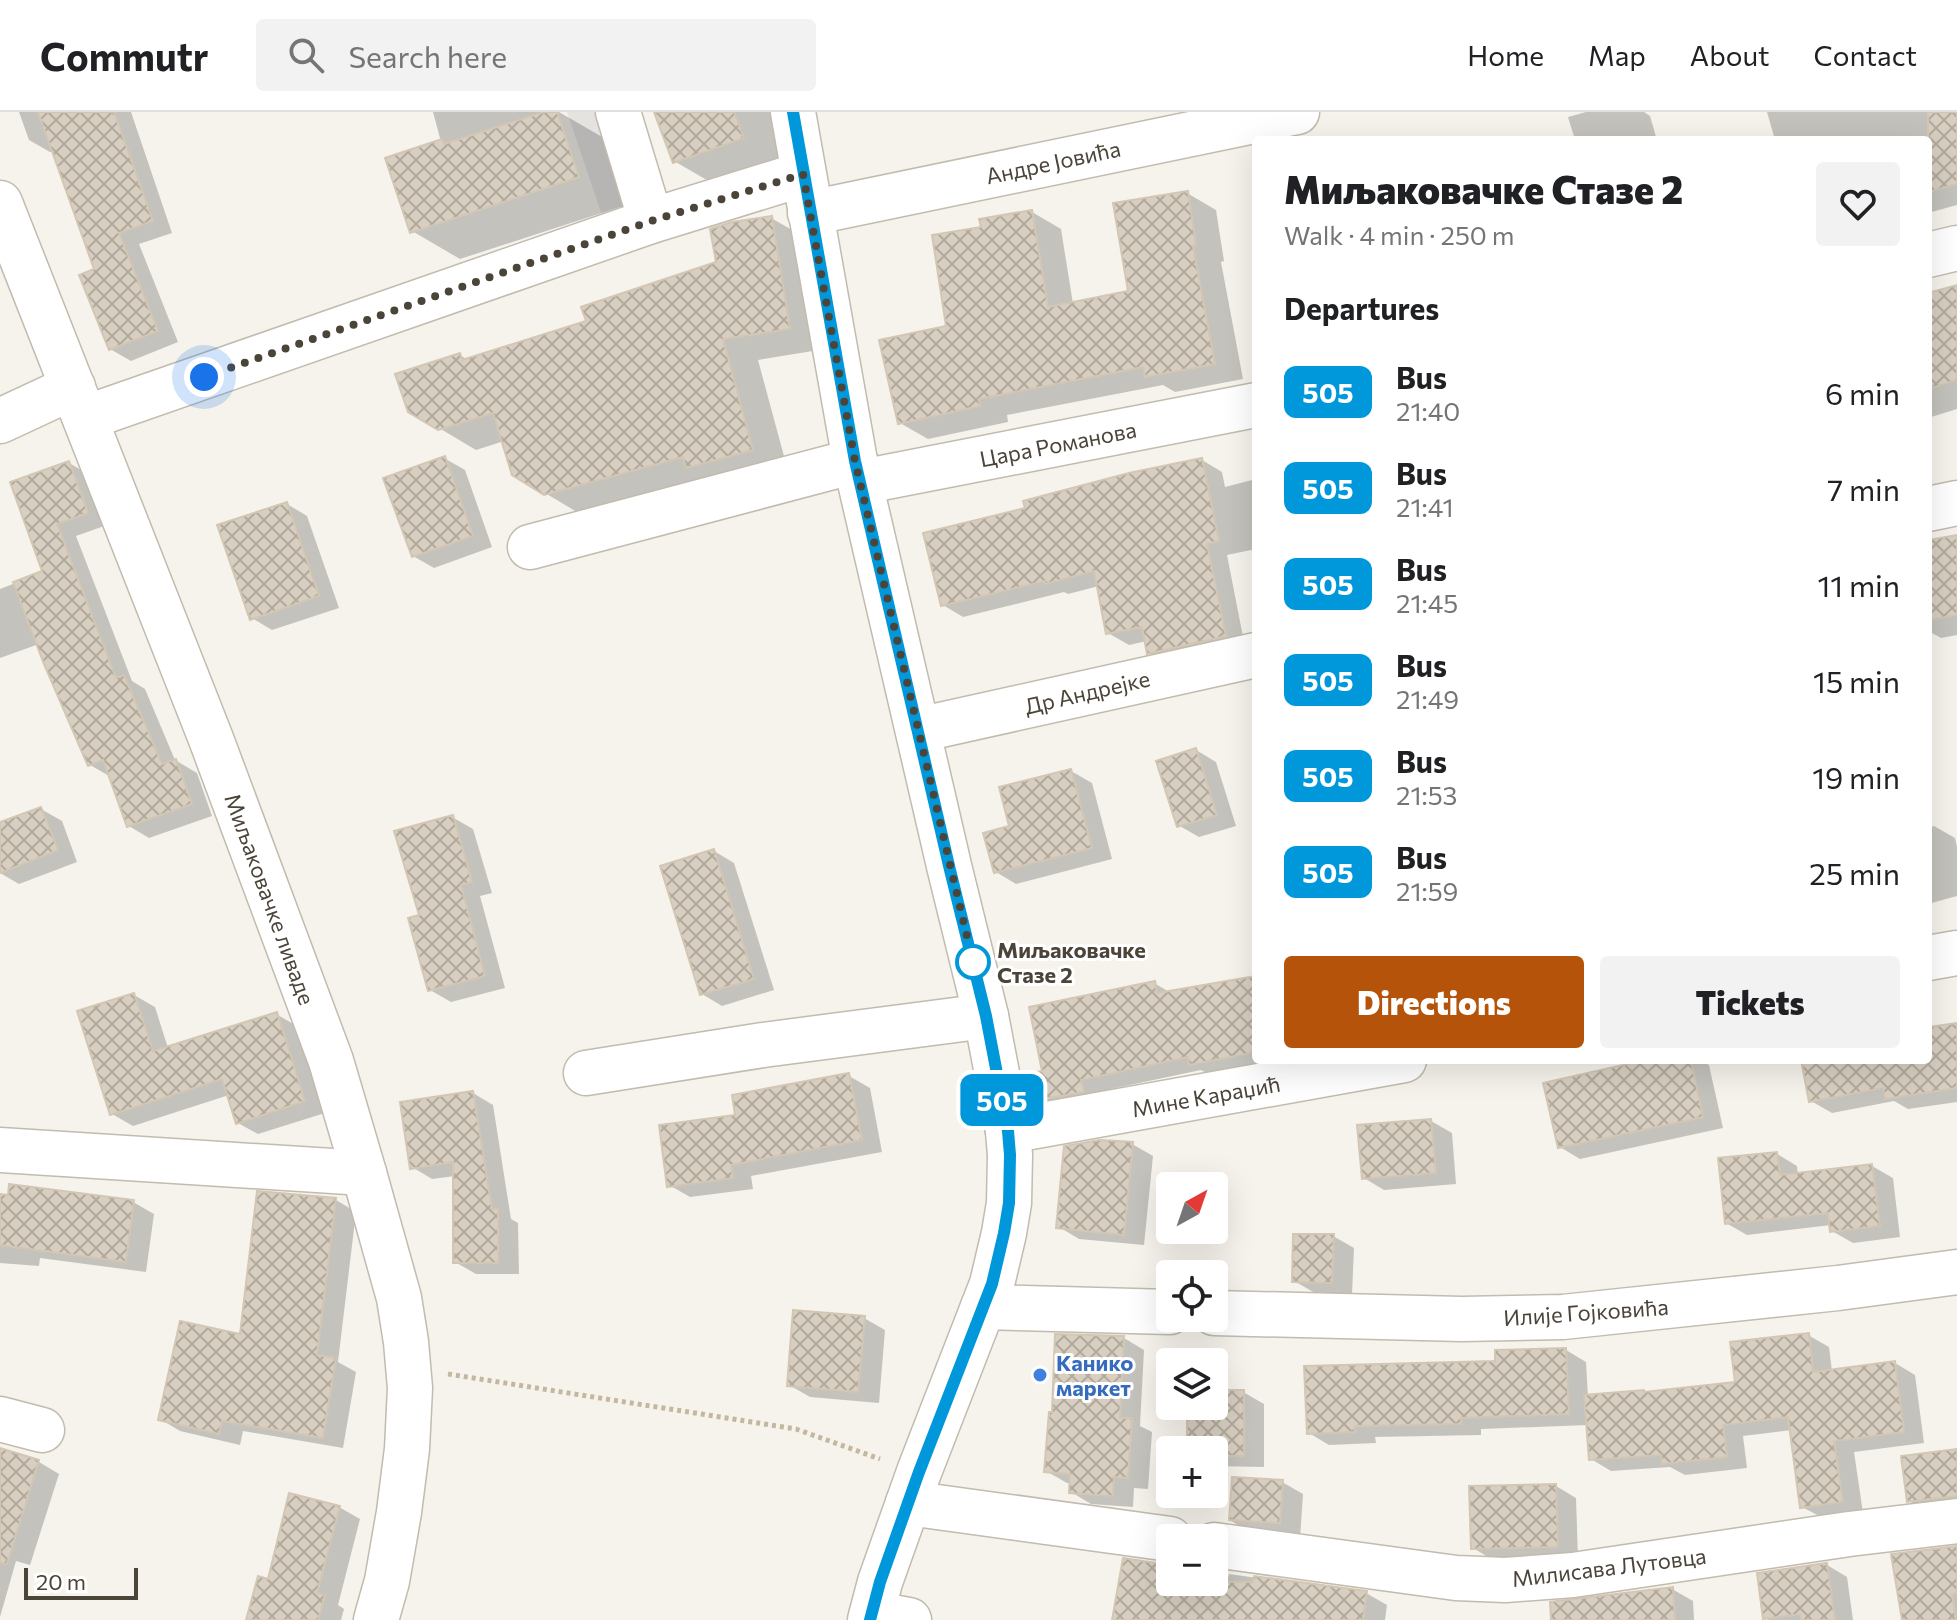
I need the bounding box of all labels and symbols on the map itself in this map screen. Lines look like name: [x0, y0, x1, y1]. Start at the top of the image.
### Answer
street label: Андре Јовића: [983, 135, 1123, 189]
your location: [184, 357, 224, 397]
street label: Цара Романова: [977, 416, 1139, 472]
street label: Др Андрејке: [1022, 664, 1152, 720]
street label: Миљаковачке ливаде: [219, 790, 321, 1008]
place label: Миљаковачке Стазе 2: [997, 936, 1146, 988]
marker: Миљаковачке Стазе 2: [956, 945, 990, 979]
street label: Мине Караџић: [1130, 1070, 1282, 1122]
line badge: 505: [956, 1074, 1048, 1126]
north arrow: [1156, 1172, 1228, 1244]
street label: Илије Гојковића: [1502, 1293, 1670, 1331]
place label: Канико маркет: [1056, 1349, 1134, 1401]
marker: Канико маркет: [1031, 1366, 1049, 1384]
street label: Милисава Лутовца: [1510, 1542, 1708, 1592]
scale bar: [24, 1564, 138, 1600]

